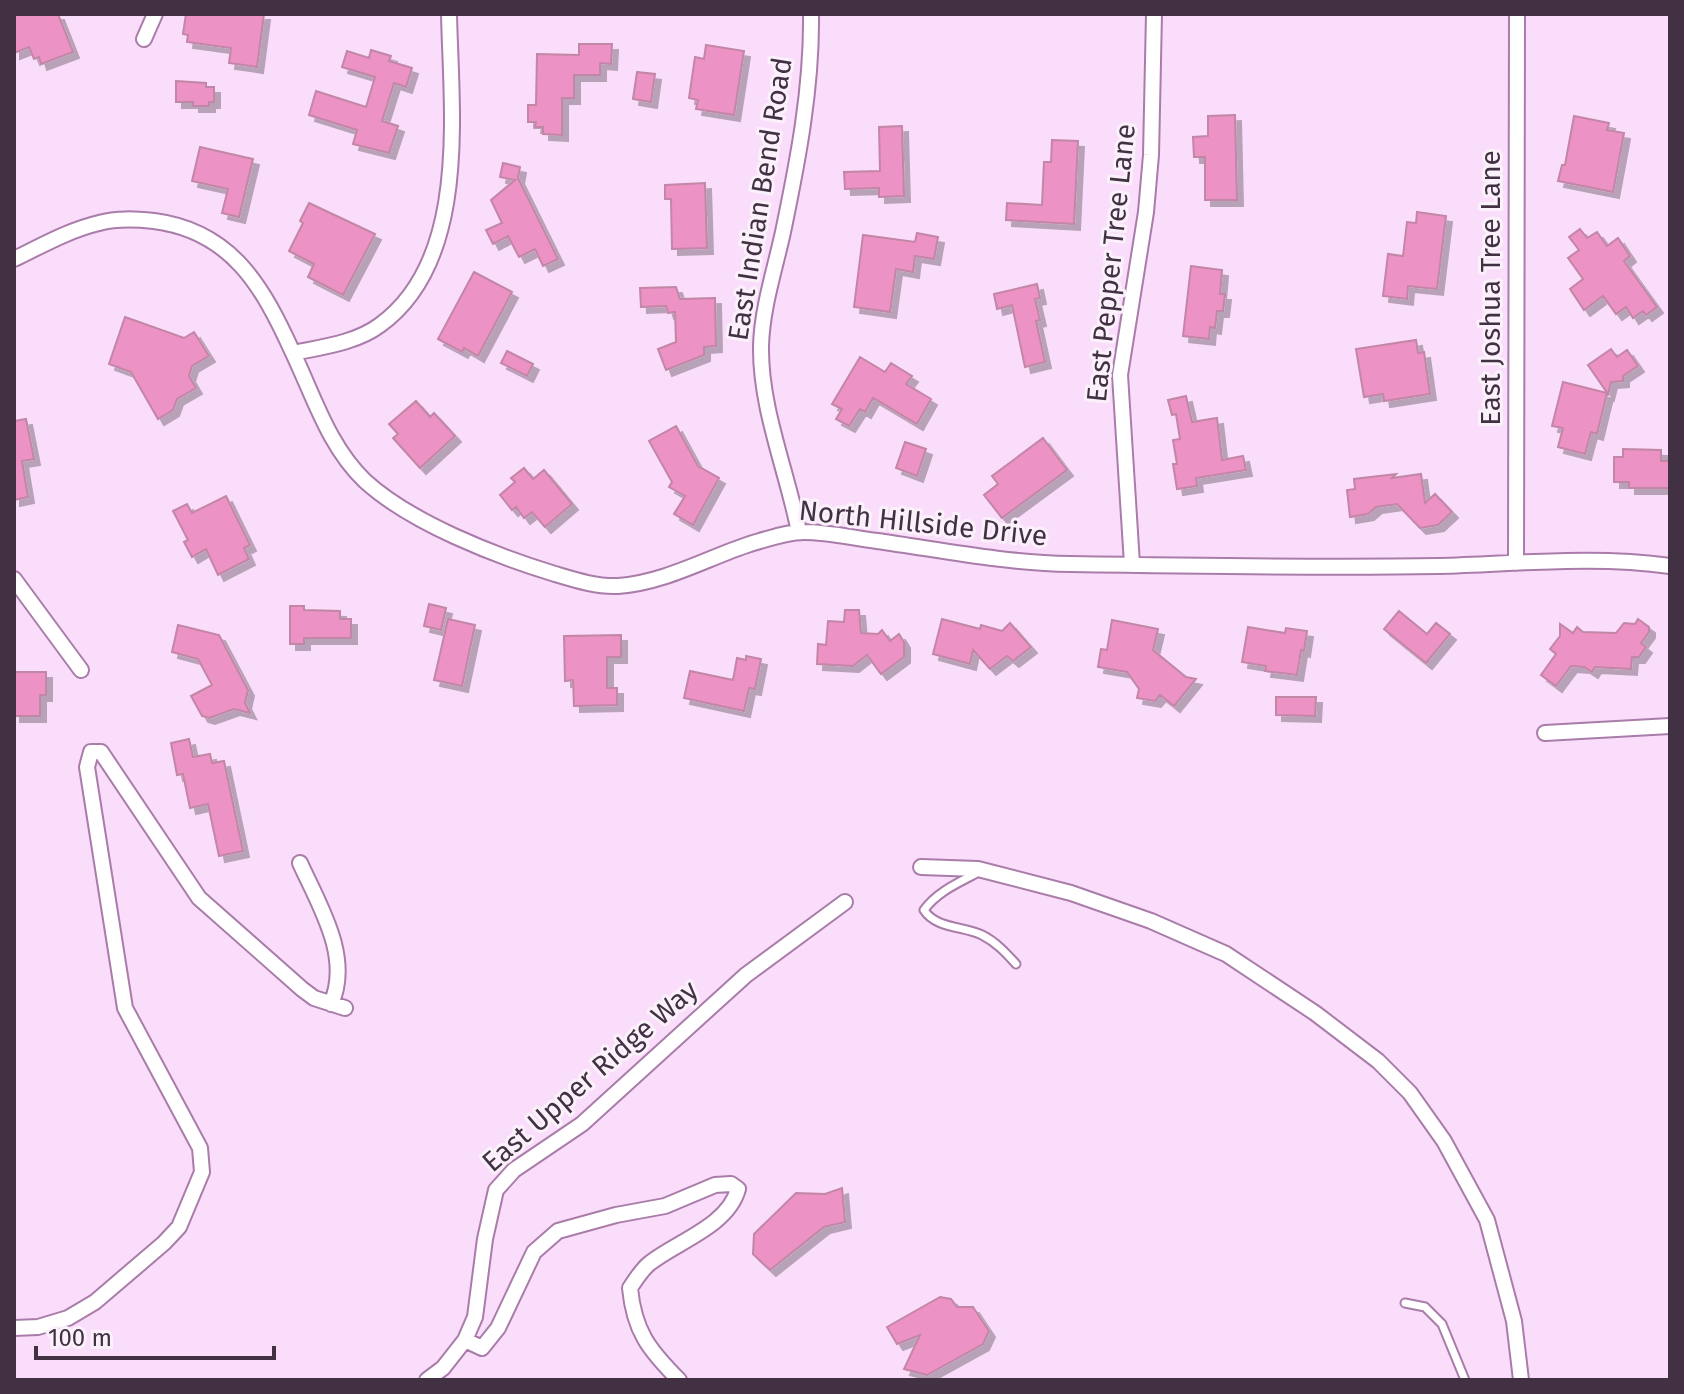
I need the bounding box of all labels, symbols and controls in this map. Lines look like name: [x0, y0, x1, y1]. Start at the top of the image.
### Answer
street label: East Indian Bend Road: [721, 55, 799, 343]
street label: East Pepper Tree Lane: [1080, 122, 1142, 404]
street label: East Joshua Tree Lane: [1474, 150, 1507, 426]
street label: North Hillside Drive: [797, 494, 1049, 552]
street label: East Upper Ridge Way: [475, 973, 705, 1179]
scale bar: [36, 1310, 274, 1360]
text: 100 m: [48, 1324, 112, 1352]

